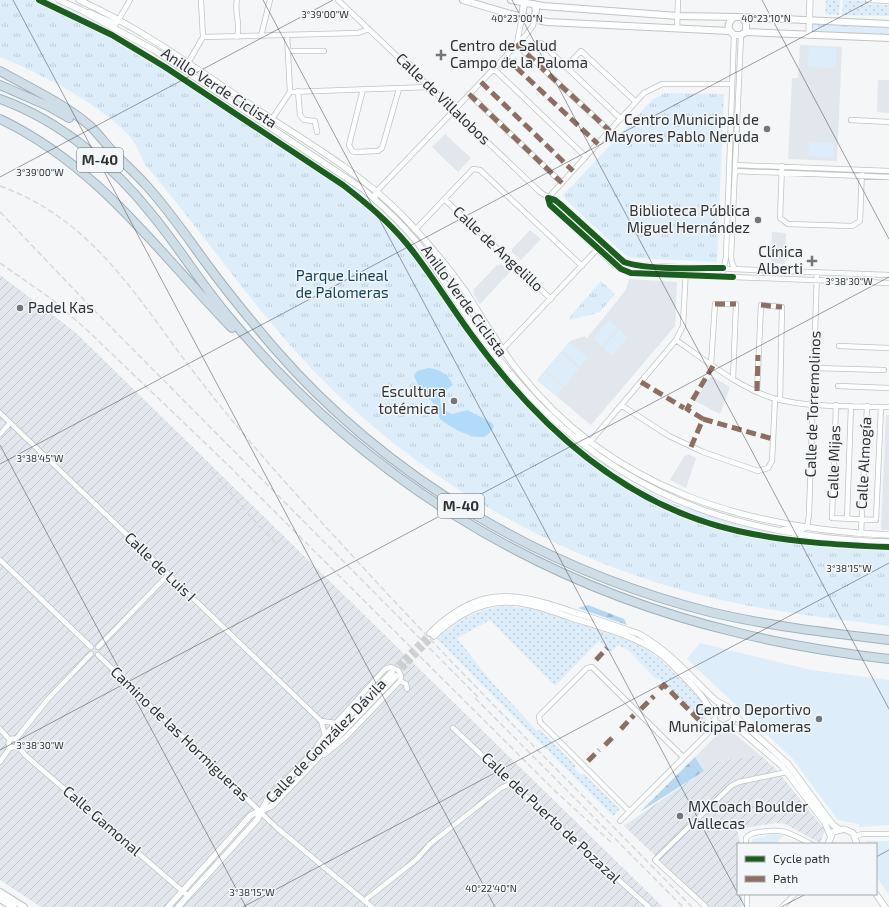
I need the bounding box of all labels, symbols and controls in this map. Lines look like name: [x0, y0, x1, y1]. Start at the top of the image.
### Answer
text: 3°39'00"W: [301, 8, 349, 20]
text: 40°23'00"N: [491, 12, 543, 24]
text: 40°23'10"N: [741, 12, 791, 24]
place label: Centro de Salud Campo de la Paloma: [450, 36, 588, 71]
street label: Anillo Verde Ciclista: [158, 43, 281, 131]
street label: Calle de Villalobos: [393, 49, 495, 148]
marker: Centro de Salud Campo de la Paloma: [435, 49, 447, 61]
place label: Centro Municipal de Mayores Pablo Neruda: [604, 110, 759, 145]
marker: Centro Municipal de Mayores Pablo Neruda: [762, 124, 772, 134]
road number: M-40: [77, 148, 123, 172]
text: 3°39'00"W: [16, 166, 64, 178]
place label: Biblioteca Pública Miguel Hernández: [627, 201, 750, 236]
street label: Calle de Angelillo: [450, 202, 548, 295]
marker: Biblioteca Pública Miguel Hernández: [753, 215, 763, 225]
street label: Anillo Verde Ciclista: [418, 241, 511, 360]
place label: Clínica Alberti: [757, 242, 803, 277]
marker: Clínica Alberti: [806, 255, 818, 267]
park label: Parque Lineal de Palomeras: [295, 266, 389, 301]
text: 3°38'30"W: [825, 275, 873, 287]
place label: Padel Kas: [28, 298, 94, 316]
marker: Padel Kas: [15, 303, 25, 313]
street label: Calle de Torremolinos: [800, 330, 824, 478]
place label: Escultura totémica I: [378, 382, 446, 417]
marker: Escultura totémica I: [449, 396, 459, 406]
street label: Calle Almogía: [852, 416, 874, 510]
street label: Calle Mijas: [823, 425, 844, 499]
text: 3°38'45"W: [16, 452, 64, 464]
road number: M-40: [438, 494, 484, 518]
street label: Calle de Luis I: [121, 528, 200, 605]
text: 3°38'15"W: [826, 562, 872, 574]
street label: Camino de las Hormigueras: [107, 662, 254, 804]
street label: Calle de González Dávila: [261, 674, 389, 806]
place label: Centro Deportivo Municipal Palomeras: [668, 700, 811, 735]
marker: Centro Deportivo Municipal Palomeras: [814, 714, 824, 724]
text: 3°38'30"W: [16, 739, 64, 751]
street label: Calle del Puerto de Pozazal: [478, 748, 625, 887]
street label: Calle Gamonal: [60, 781, 146, 859]
place label: MXCoach Boulder Vallecas: [688, 797, 808, 832]
marker: MXCoach Boulder Vallecas: [675, 811, 685, 821]
legend: [737, 843, 877, 895]
text: Cycle path: [773, 851, 830, 865]
text: Path: [773, 871, 798, 885]
text: 40°22'40"N: [465, 882, 517, 894]
text: 3°38'15"W: [229, 886, 275, 898]

